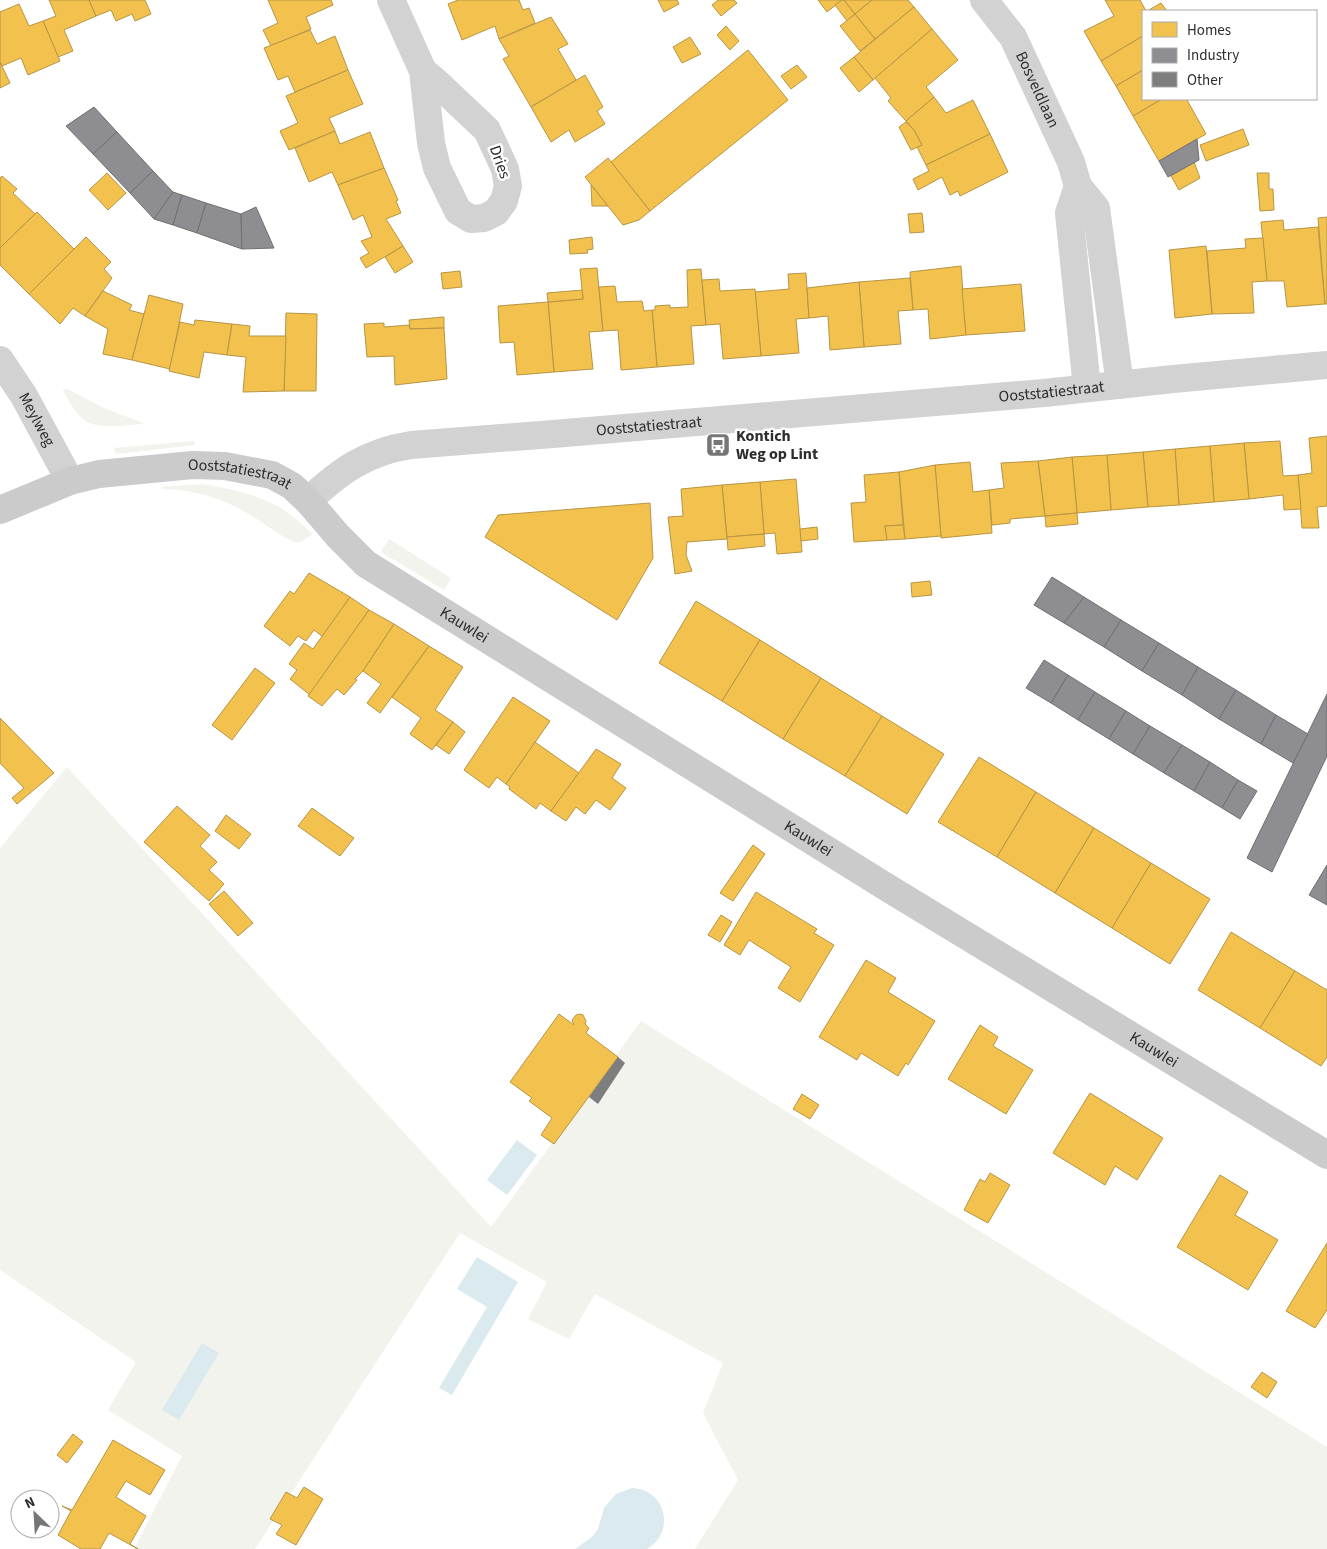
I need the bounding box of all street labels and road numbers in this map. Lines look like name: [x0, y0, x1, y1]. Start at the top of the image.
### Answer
street label: Bosveldlaan: [1010, 48, 1065, 131]
street label: Dries: [484, 142, 516, 182]
street label: Ooststatiestraat: [998, 375, 1106, 408]
street label: Meylweg: [13, 389, 60, 450]
street label: Ooststatiestraat: [595, 411, 703, 441]
street label: Ooststatiestraat: [188, 454, 296, 495]
street label: Kauwlei: [436, 602, 493, 648]
street label: Kauwlei: [780, 815, 837, 862]
street label: Kauwlei: [1125, 1026, 1183, 1073]

